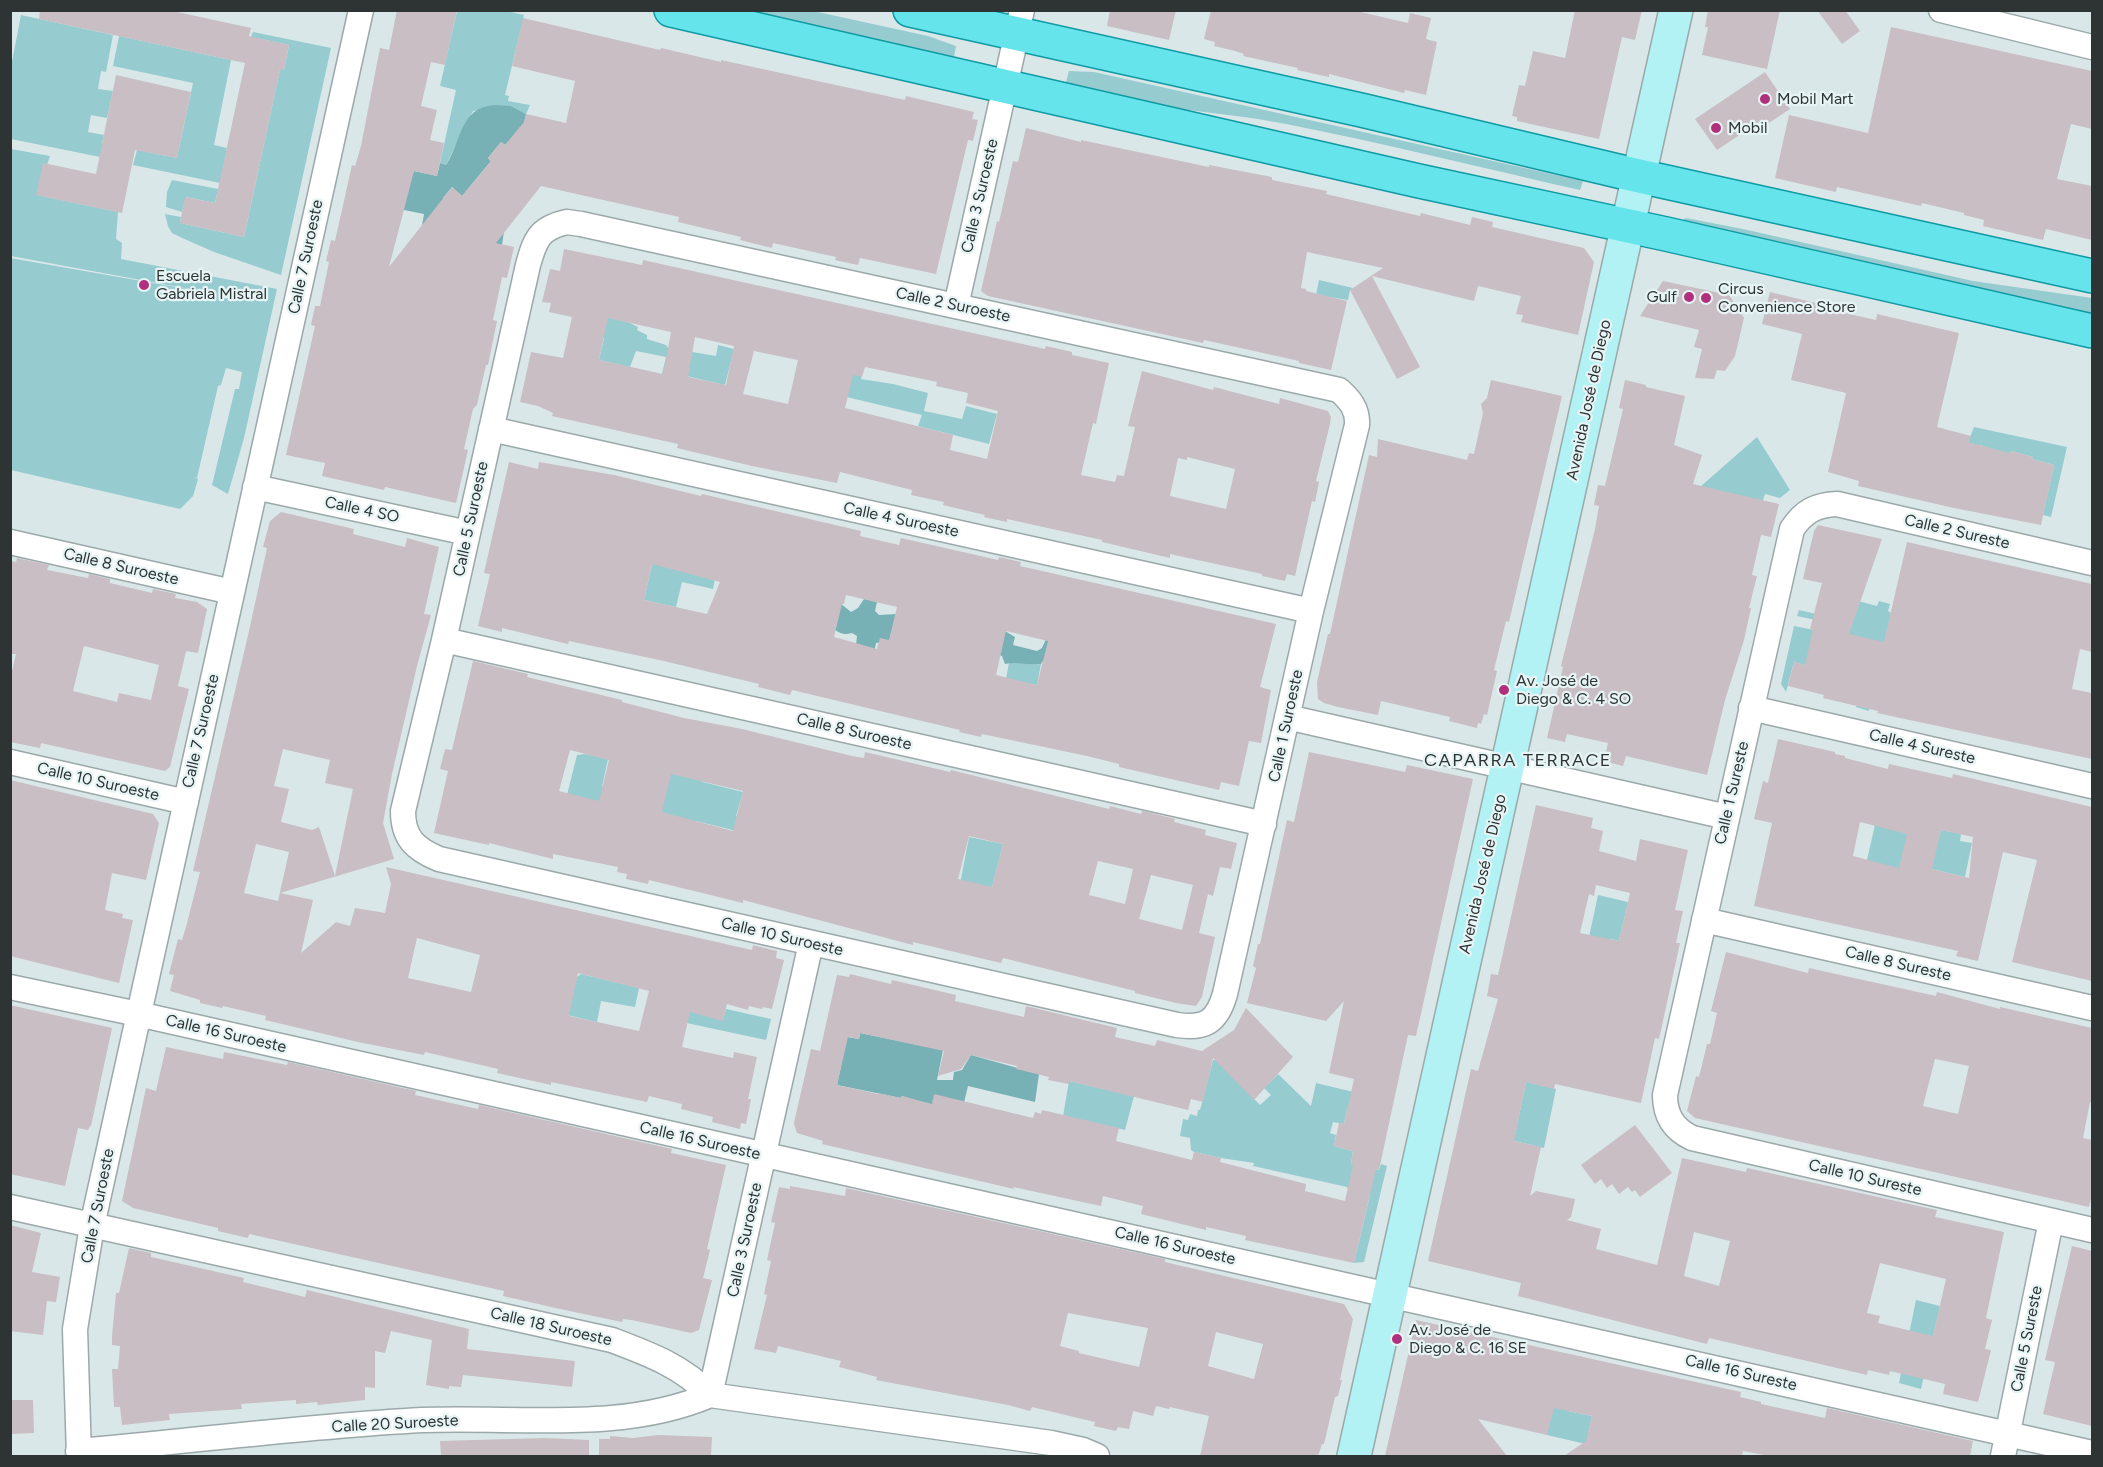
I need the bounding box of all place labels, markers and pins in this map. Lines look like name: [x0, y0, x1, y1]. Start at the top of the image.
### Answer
place label: Mobil Mart: [1777, 89, 1854, 109]
marker: Mobil Mart: [1758, 92, 1772, 106]
place label: Mobil: [1728, 118, 1767, 138]
marker: Mobil: [1709, 121, 1723, 135]
place label: Escuela Gabriela Mistral: [156, 266, 267, 304]
marker: Escuela Gabriela Mistral: [137, 278, 151, 292]
place label: Circus Convenience Store: [1718, 279, 1855, 317]
place label: Gulf: [1646, 287, 1677, 307]
marker: Gulf: [1682, 290, 1696, 304]
marker: Circus Convenience Store: [1699, 291, 1713, 305]
place label: Av. José de Diego & C. 4 SO: [1516, 671, 1631, 709]
marker: Av. José de Diego & C. 4 SO: [1497, 683, 1511, 697]
place label: Av. José de Diego & C. 16 SE: [1409, 1320, 1527, 1358]
marker: Av. José de Diego & C. 16 SE: [1390, 1332, 1404, 1346]

